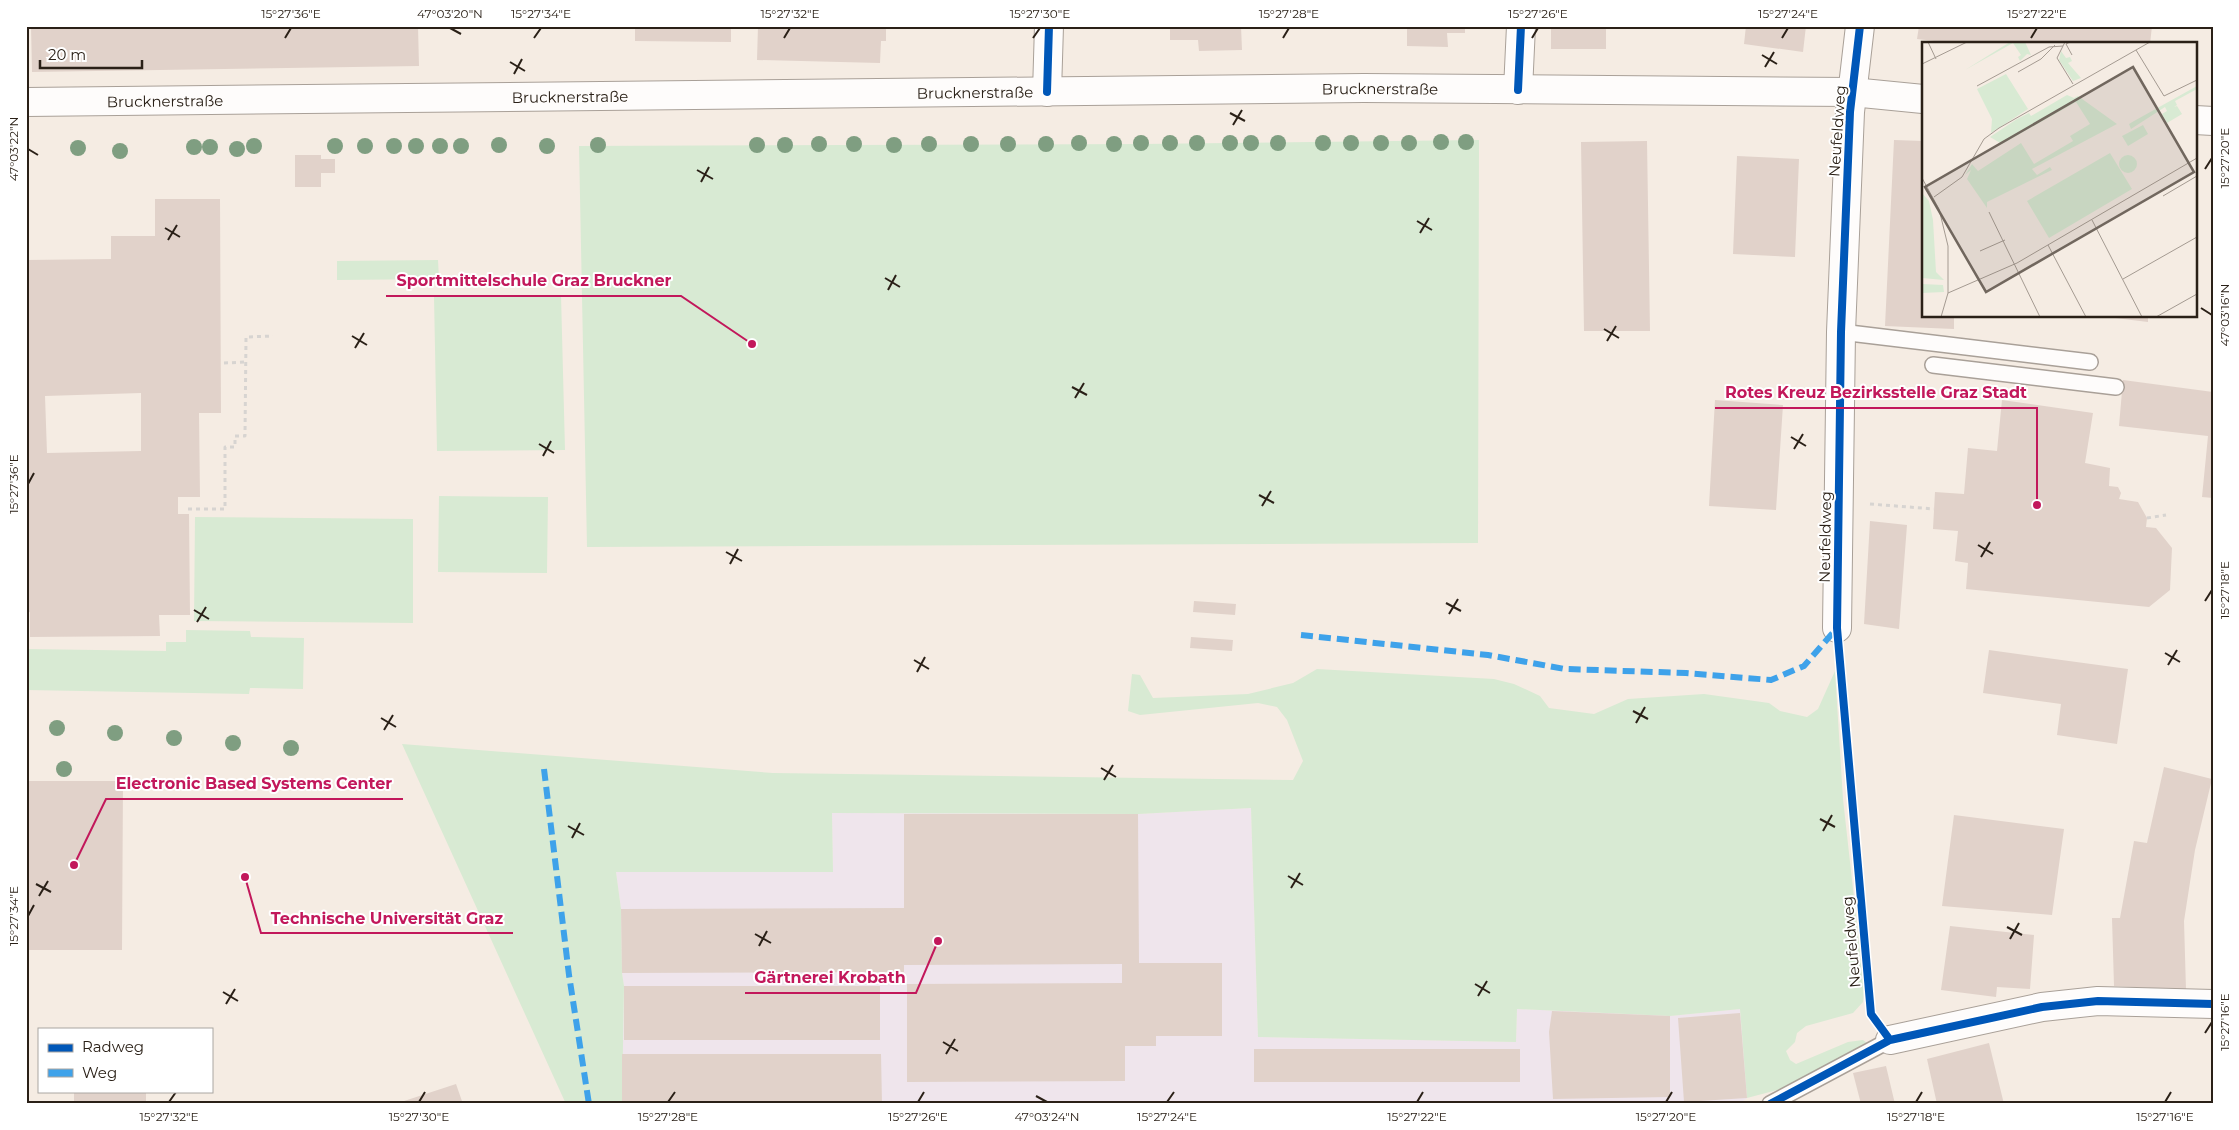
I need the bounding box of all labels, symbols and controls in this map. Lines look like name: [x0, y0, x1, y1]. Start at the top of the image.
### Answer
text: 15°27'36"E: [261, 6, 321, 21]
text: 47°03'20"N: [417, 6, 483, 21]
text: 15°27'34"E: [511, 6, 571, 21]
text: 15°27'32"E: [760, 6, 820, 21]
text: 15°27'30"E: [1010, 6, 1070, 21]
text: 15°27'28"E: [1259, 6, 1319, 21]
text: 15°27'26"E: [1508, 6, 1568, 21]
text: 15°27'24"E: [1758, 6, 1818, 21]
text: 15°27'22"E: [2007, 6, 2067, 21]
scale bar: [40, 38, 142, 70]
inset map: [1922, 42, 2196, 318]
text: 20 m: [48, 45, 86, 64]
street label: Brucknerstraße: [1322, 78, 1438, 98]
street label: Brucknerstraße: [917, 82, 1033, 102]
street label: Neufeldweg: [1824, 85, 1850, 177]
street label: Brucknerstraße: [512, 86, 628, 106]
street label: Brucknerstraße: [107, 90, 223, 111]
text: 47°03'22"N: [6, 117, 21, 181]
text: 15°27'20"E: [2217, 128, 2232, 188]
callout: Sportmittelschule Graz Bruckner: [386, 265, 681, 296]
text: Sportmittelschule Graz Bruckner: [397, 271, 672, 290]
text: 47°03'16"N: [2217, 284, 2232, 346]
callout: Rotes Kreuz Bezirksstelle Graz Stadt: [1715, 377, 2037, 408]
text: Rotes Kreuz Bezirksstelle Graz Stadt: [1725, 383, 2027, 402]
text: 15°27'36"E: [6, 454, 21, 514]
street label: Neufeldweg: [1815, 491, 1835, 583]
text: 15°27'18"E: [2217, 561, 2232, 619]
callout: Electronic Based Systems Center: [106, 768, 403, 799]
text: Electronic Based Systems Center: [116, 774, 392, 793]
text: 15°27'34"E: [6, 886, 21, 946]
street label: Neufeldweg: [1838, 895, 1864, 989]
callout: Technische Universität Graz: [261, 902, 513, 933]
text: Technische Universität Graz: [271, 909, 503, 928]
callout: Gärtnerei Krobath: [745, 962, 916, 993]
text: Gärtnerei Krobath: [754, 968, 906, 987]
text: 15°27'16"E: [2217, 993, 2232, 1051]
legend: [38, 1028, 212, 1092]
text: Radweg: [82, 1037, 144, 1056]
text: Weg: [82, 1063, 117, 1082]
text: 15°27'32"E: [139, 1109, 199, 1124]
text: 15°27'30"E: [389, 1109, 449, 1124]
text: 15°27'28"E: [638, 1109, 698, 1124]
text: 15°27'26"E: [888, 1109, 948, 1124]
text: 47°03'24"N: [1014, 1109, 1080, 1124]
text: 15°27'24"E: [1137, 1109, 1197, 1124]
text: 15°27'22"E: [1387, 1109, 1447, 1124]
text: 15°27'20"E: [1636, 1109, 1696, 1124]
text: 15°27'18"E: [1887, 1109, 1945, 1124]
text: 15°27'16"E: [2136, 1109, 2194, 1124]

